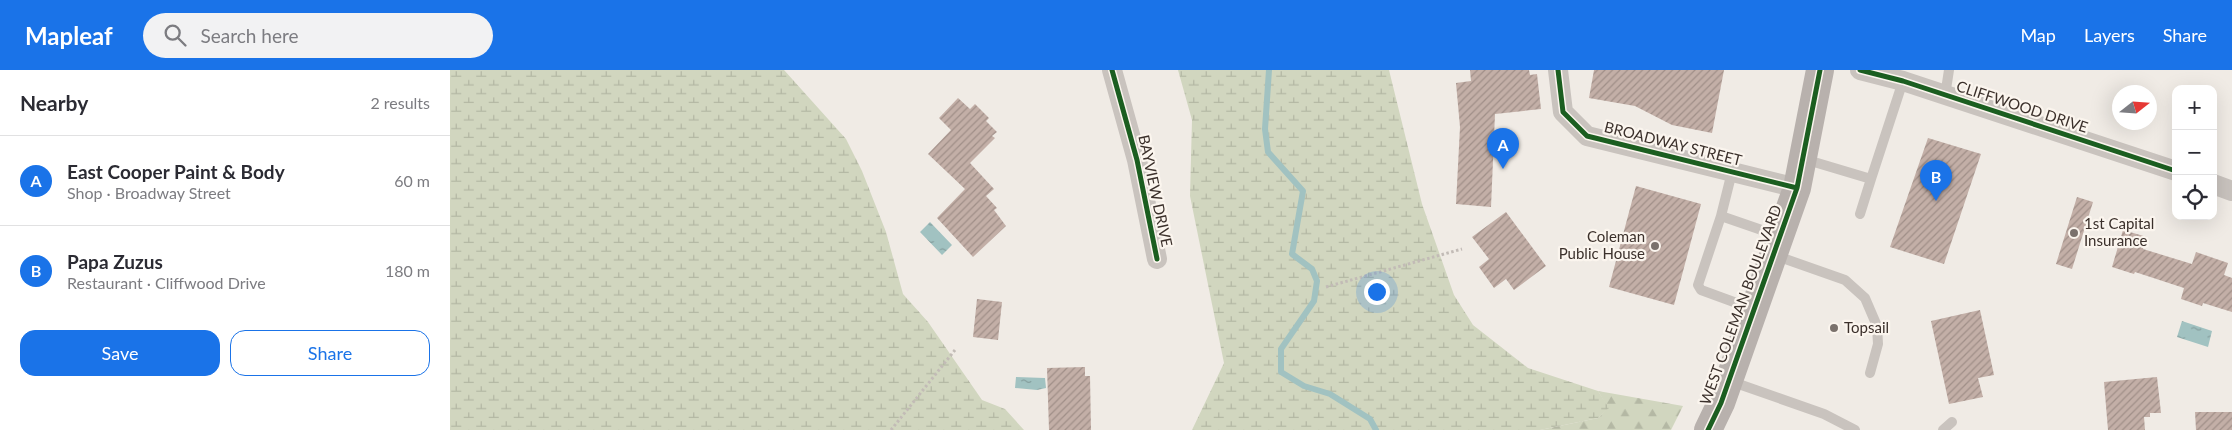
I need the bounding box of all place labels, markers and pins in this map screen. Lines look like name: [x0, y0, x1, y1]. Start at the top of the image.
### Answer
pin: A: [1487, 128, 1519, 169]
pin: B: [1920, 160, 1952, 201]
place label: 1st Capital Insurance: [2084, 214, 2154, 249]
place label: Coleman Public House: [1559, 227, 1645, 262]
marker: 1st Capital Insurance: [2068, 227, 2080, 239]
marker: Coleman Public House: [1649, 240, 1661, 252]
place label: Topsail: [1844, 318, 1889, 336]
marker: Topsail: [1828, 322, 1840, 334]

